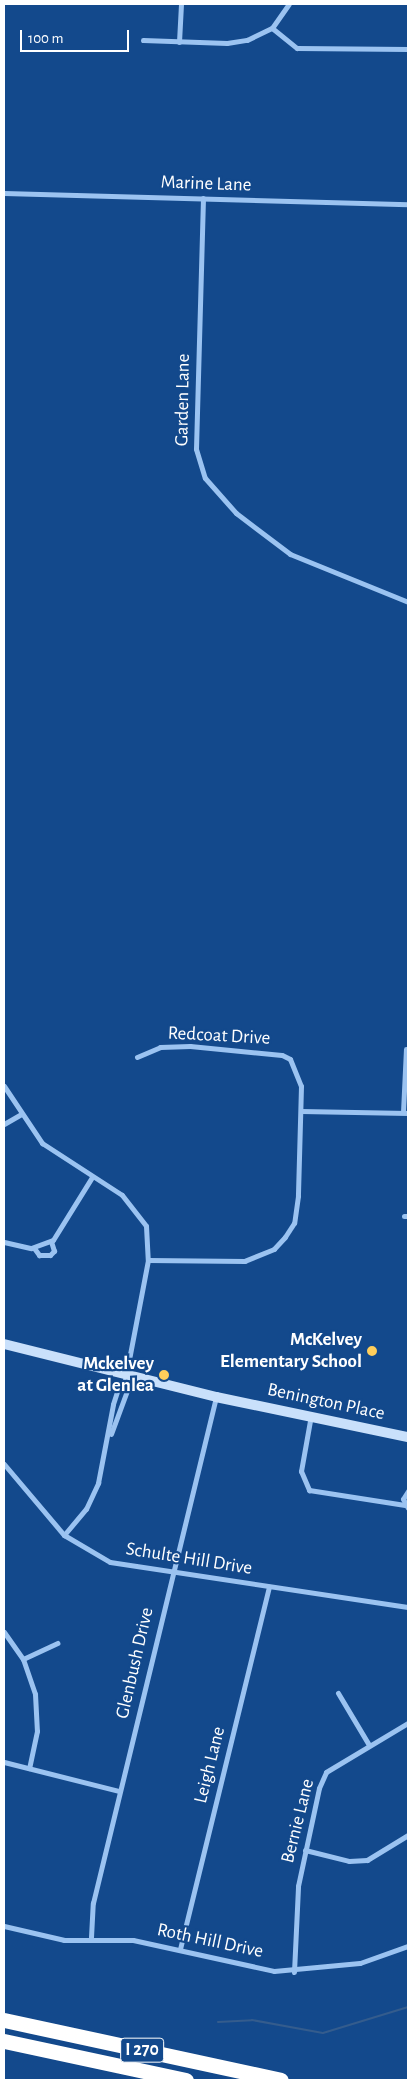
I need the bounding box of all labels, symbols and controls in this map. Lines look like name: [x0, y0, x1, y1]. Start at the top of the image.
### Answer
scale bar: [22, 20, 131, 52]
text: 100 m: [28, 31, 63, 46]
street label: Marine Lane: [160, 171, 252, 197]
street label: Garden Lane: [171, 354, 195, 446]
street label: Redcoat Drive: [167, 1022, 271, 1050]
place label: McKelvey Elementary School: [220, 1329, 362, 1373]
marker: McKelvey Elementary School: [366, 1345, 378, 1357]
place label: Mckelvey at Glenlea: [77, 1353, 154, 1397]
marker: Mckelvey at Glenlea: [158, 1369, 170, 1381]
street label: Benington Place: [265, 1378, 387, 1426]
street label: Schulte Hill Drive: [124, 1538, 254, 1580]
street label: Glenbush Drive: [111, 1605, 159, 1721]
street label: Leigh Lane: [189, 1724, 231, 1806]
street label: Bernie Lane: [277, 1776, 319, 1866]
street label: Roth Hill Drive: [155, 1919, 265, 1963]
road number: I 270: [120, 2034, 164, 2066]

